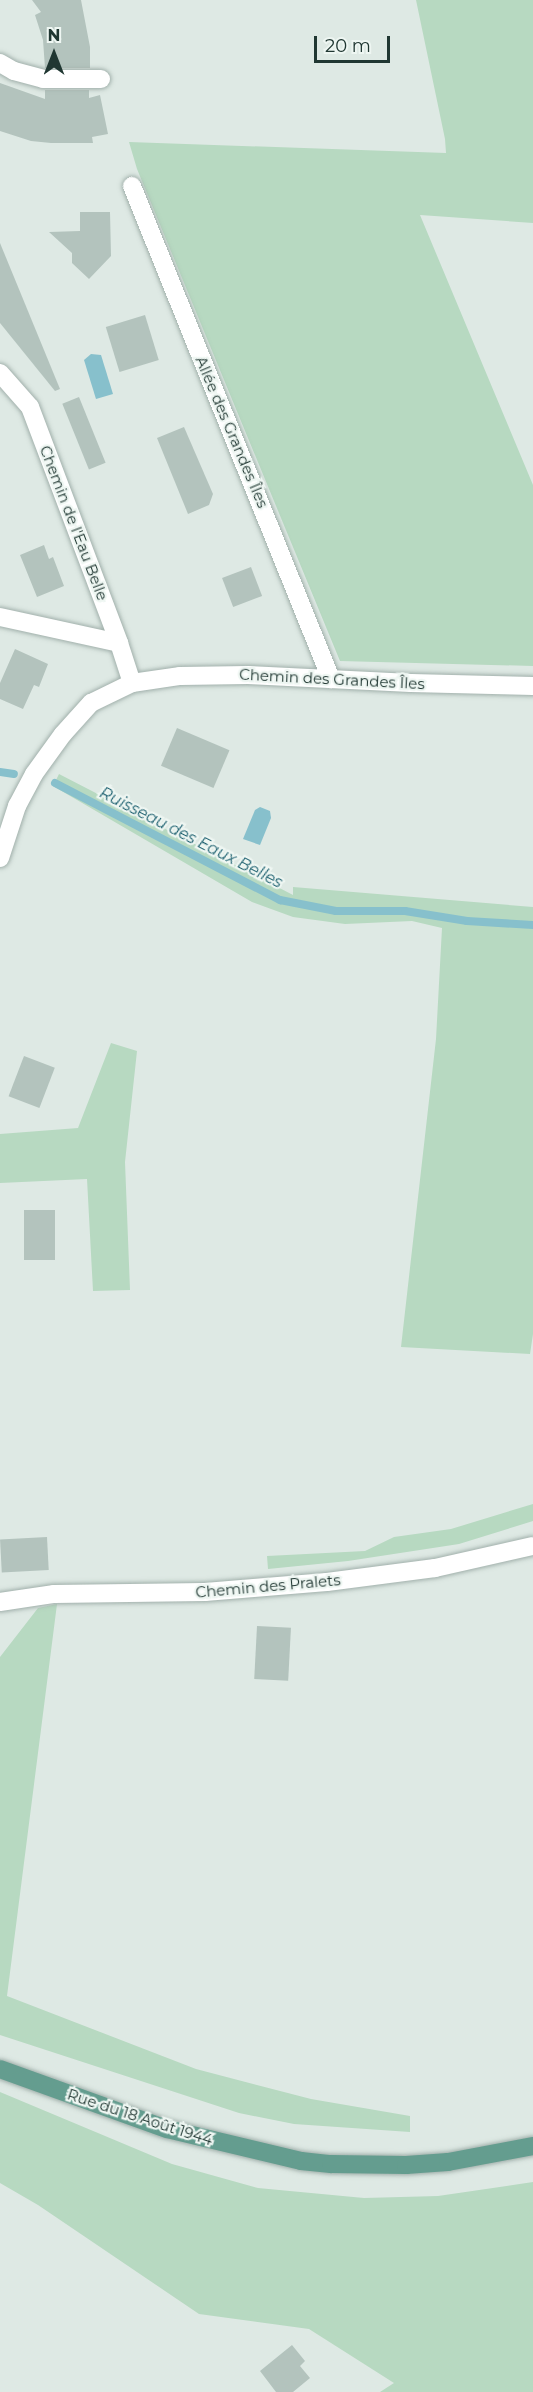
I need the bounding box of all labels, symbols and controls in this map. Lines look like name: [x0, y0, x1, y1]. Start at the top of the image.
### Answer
north arrow: [24, 24, 84, 84]
scale bar: [317, 24, 394, 62]
text: N: [48, 26, 60, 45]
text: 20 m: [325, 35, 371, 57]
street label: Allée des Grandes Îles: [192, 354, 272, 510]
street label: Chemin de l'Eau Belle: [36, 443, 112, 603]
street label: Chemin des Grandes Îles: [239, 665, 425, 693]
water label: Ruisseau des Eaux Belles: [96, 783, 286, 893]
street label: Chemin des Pralets: [195, 1571, 341, 1601]
street label: Rue du 18 Août 1944: [65, 2085, 215, 2149]

